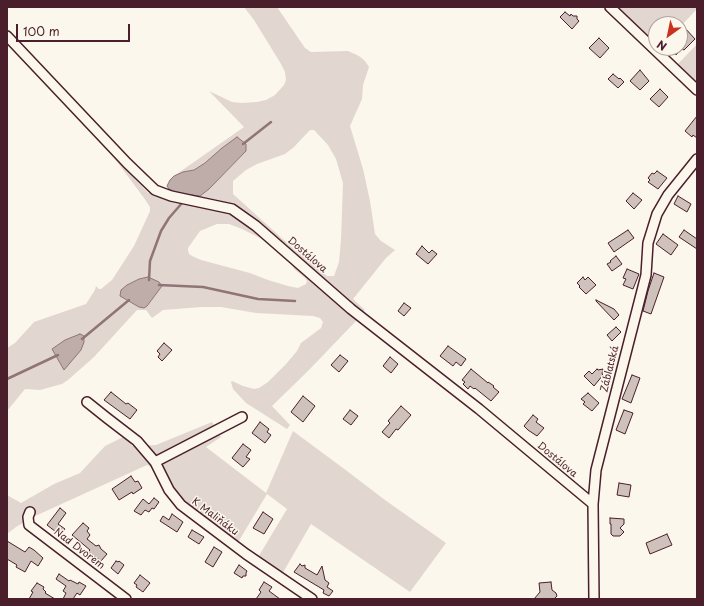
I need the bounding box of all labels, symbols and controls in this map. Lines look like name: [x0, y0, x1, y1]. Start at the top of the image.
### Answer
scale bar: [18, 16, 132, 42]
north arrow: [648, 16, 688, 56]
text: 100 m: [23, 22, 60, 40]
text: N: [653, 36, 670, 55]
street label: Dostálova: [285, 235, 329, 275]
street label: Záblatská: [598, 345, 622, 393]
street label: Dostálova: [535, 440, 579, 480]
street label: K Maliňáku: [189, 496, 241, 538]
street label: Nad Dvorem: [51, 526, 107, 572]

